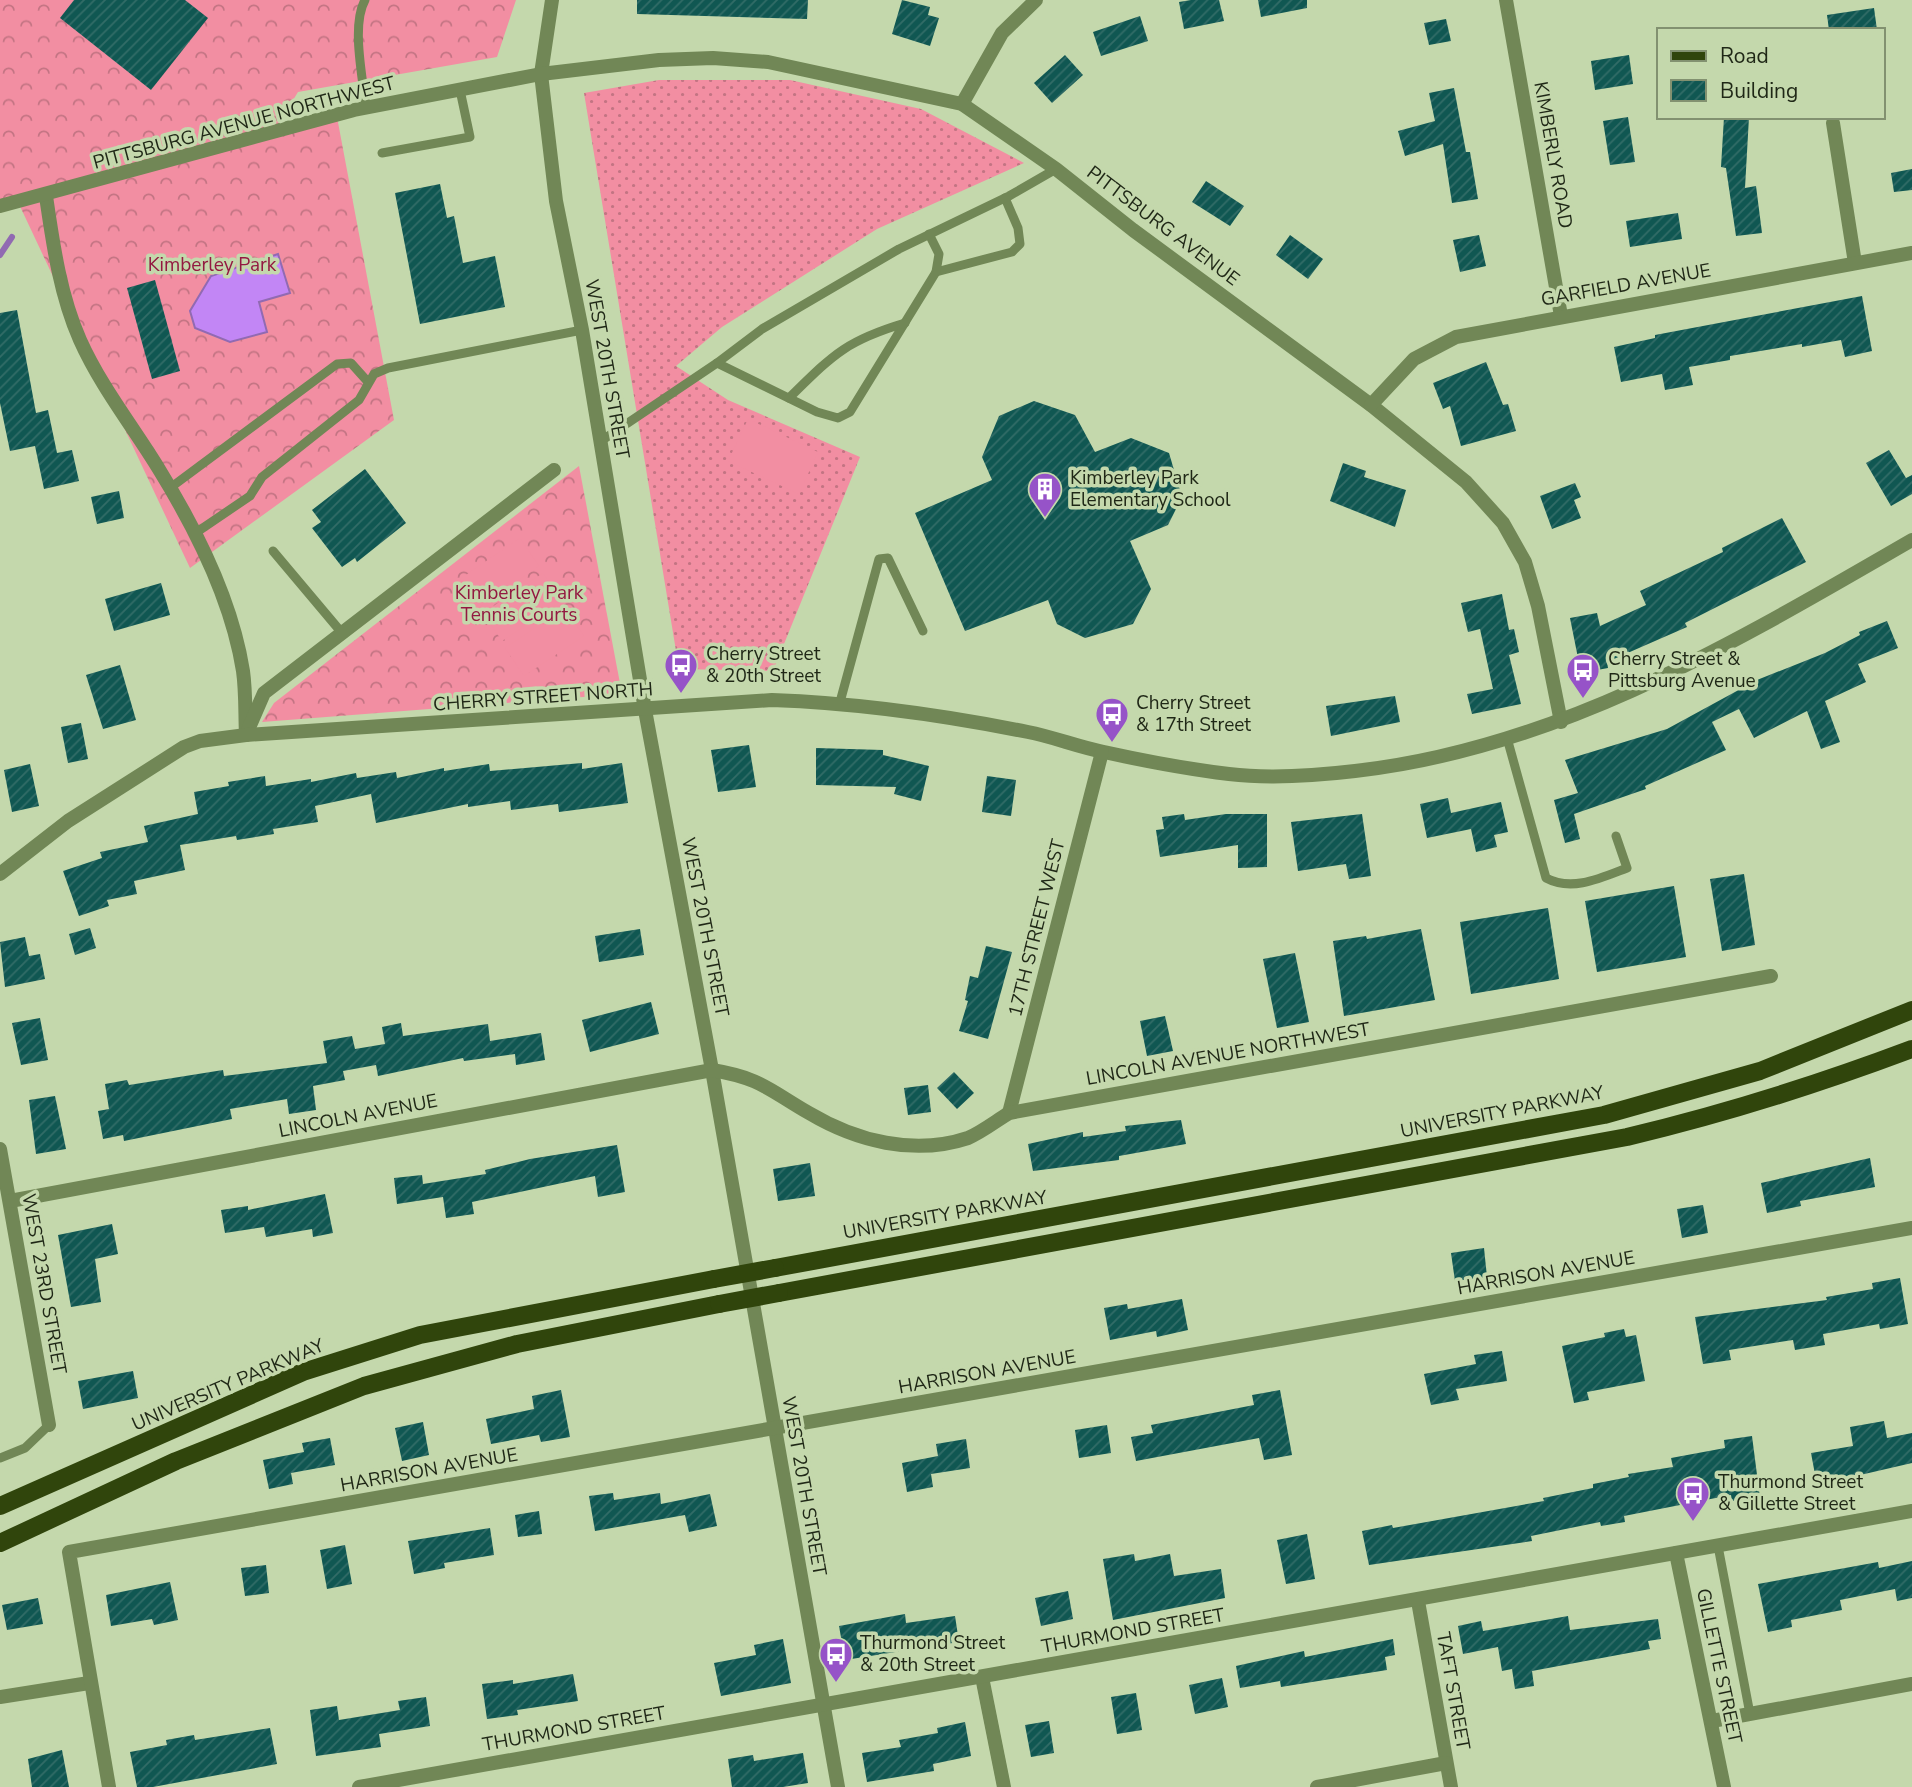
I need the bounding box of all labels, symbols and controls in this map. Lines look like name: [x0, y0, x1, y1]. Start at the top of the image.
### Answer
legend: [1657, 28, 1884, 119]
text: Road: [1720, 42, 1769, 70]
street label: PITTSBURG AVENUE NORTHWEST: [90, 70, 398, 176]
text: Building: [1720, 77, 1798, 105]
street label: KIMBERLY ROAD: [1527, 79, 1579, 231]
street label: PITTSBURG AVENUE: [1081, 160, 1245, 292]
park label: Kimberley Park: [148, 252, 277, 278]
street label: GARFIELD AVENUE: [1539, 257, 1713, 313]
street label: WEST 20TH STREET: [578, 277, 636, 461]
place label: Kimberley Park Elementary School: [1070, 465, 1231, 513]
building icon: Kimberley Park Elementary School: [1026, 470, 1064, 519]
park label: Kimberley Park Tennis Courts: [455, 580, 584, 628]
place label: Cherry Street & 20th Street: [706, 641, 821, 689]
bus stop icon: Cherry Street & 20th Street: [662, 646, 700, 695]
place label: Cherry Street & Pittsburg Avenue: [1608, 646, 1756, 694]
bus stop icon: Cherry Street & Pittsburg Avenue: [1564, 651, 1602, 700]
street label: CHERRY STREET NORTH: [432, 676, 654, 718]
place label: Cherry Street & 17th Street: [1136, 690, 1251, 738]
bus stop icon: Cherry Street & 17th Street: [1093, 695, 1131, 744]
street label: WEST 20TH STREET: [675, 835, 735, 1019]
street label: 17TH STREET WEST: [1002, 836, 1072, 1019]
street label: LINCOLN AVENUE NORTHWEST: [1084, 1016, 1373, 1092]
street label: UNIVERSITY PARKWAY: [1398, 1079, 1607, 1144]
street label: LINCOLN AVENUE: [276, 1088, 440, 1144]
street label: UNIVERSITY PARKWAY: [841, 1184, 1050, 1246]
street label: WEST 23RD STREET: [15, 1192, 73, 1377]
street label: HARRISON AVENUE: [1455, 1245, 1637, 1301]
street label: UNIVERSITY PARKWAY: [128, 1332, 329, 1437]
street label: HARRISON AVENUE: [896, 1344, 1078, 1400]
street label: WEST 20TH STREET: [775, 1394, 833, 1578]
street label: HARRISON AVENUE: [338, 1442, 520, 1498]
place label: Thurmond Street & Gillette Street: [1718, 1469, 1863, 1517]
bus stop icon: Thurmond Street & Gillette Street: [1674, 1474, 1712, 1523]
street label: GILLETTE STREET: [1690, 1586, 1748, 1747]
street label: THURMOND STREET: [1040, 1602, 1227, 1660]
place label: Thurmond Street & 20th Street: [860, 1630, 1005, 1678]
street label: TAFT STREET: [1430, 1630, 1476, 1753]
bus stop icon: Thurmond Street & 20th Street: [817, 1635, 855, 1684]
street label: THURMOND STREET: [481, 1700, 668, 1758]

